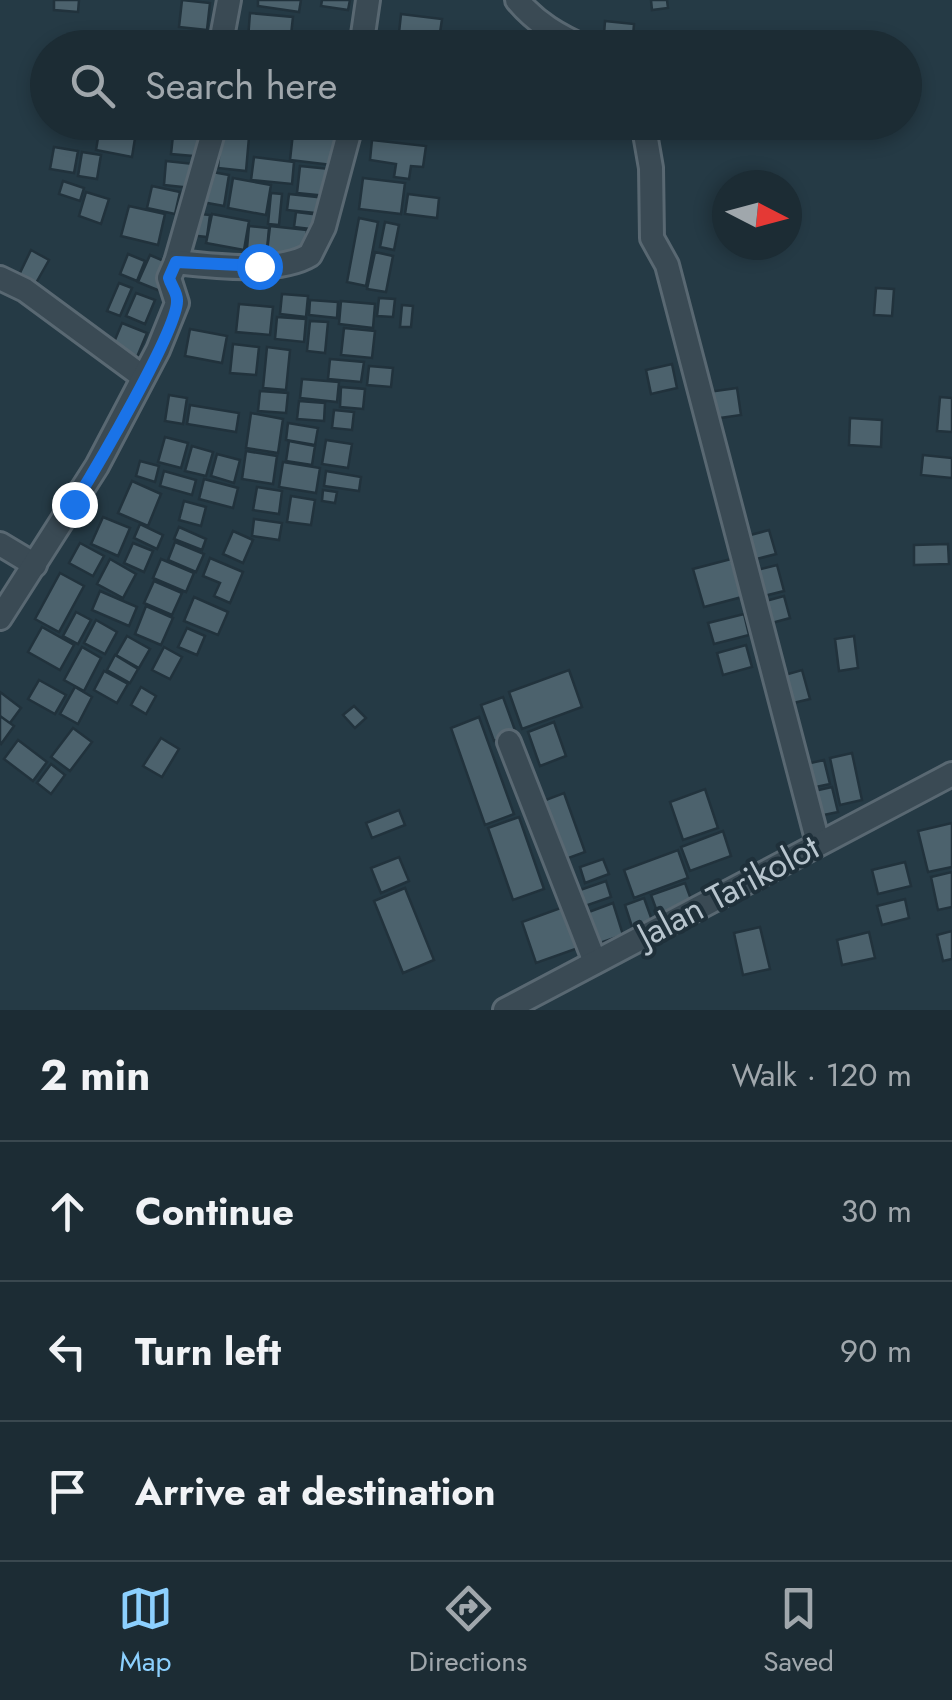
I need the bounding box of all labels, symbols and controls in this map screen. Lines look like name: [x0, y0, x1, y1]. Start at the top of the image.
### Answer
search box: [30, 30, 922, 140]
icon: search: [65, 58, 120, 113]
text: Search here: [145, 58, 337, 113]
north arrow: [712, 170, 802, 260]
route start: [237, 244, 283, 290]
route end: [52, 482, 98, 528]
street label: Jalan Tarikolot: [625, 822, 828, 962]
text: 2 min: [40, 1045, 150, 1106]
text: Walk · 120 m: [732, 1052, 912, 1098]
icon: ahead: [40, 1184, 95, 1239]
text: Continue: [135, 1184, 294, 1239]
text: 30 m: [841, 1188, 912, 1234]
icon: left: [40, 1324, 95, 1379]
text: Turn left: [135, 1324, 281, 1379]
text: 90 m: [840, 1328, 912, 1374]
icon: arrive: [40, 1464, 95, 1519]
text: Arrive at destination: [135, 1464, 496, 1519]
tab: Map: [118, 1581, 173, 1682]
tab: Directions: [409, 1581, 527, 1682]
tab: Saved: [763, 1581, 834, 1682]

